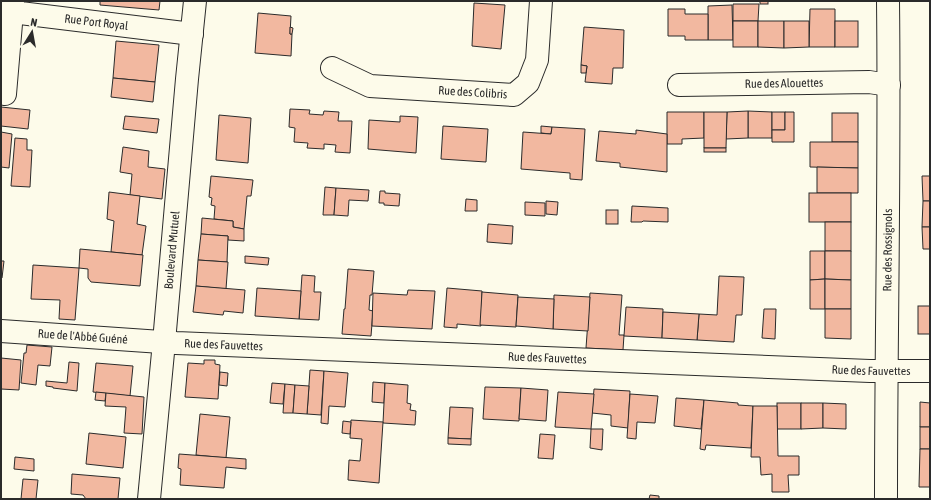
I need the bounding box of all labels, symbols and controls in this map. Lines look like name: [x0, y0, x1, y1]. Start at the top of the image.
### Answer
street label: Rue Port Royal: [64, 11, 130, 33]
north arrow: [12, 12, 52, 52]
text: N: [30, 16, 38, 29]
street label: Rue des Alouettes: [745, 76, 823, 91]
street label: Rue des Colibris: [438, 83, 508, 102]
street label: Rue des Rossignols: [880, 208, 895, 292]
street label: Boulevard Mutuel: [162, 209, 183, 290]
street label: Rue de l'Abbé Guéné: [37, 327, 128, 347]
street label: Rue des Fauvettes: [184, 336, 263, 354]
street label: Rue des Fauvettes: [508, 349, 587, 367]
street label: Rue des Fauvettes: [831, 362, 910, 378]

